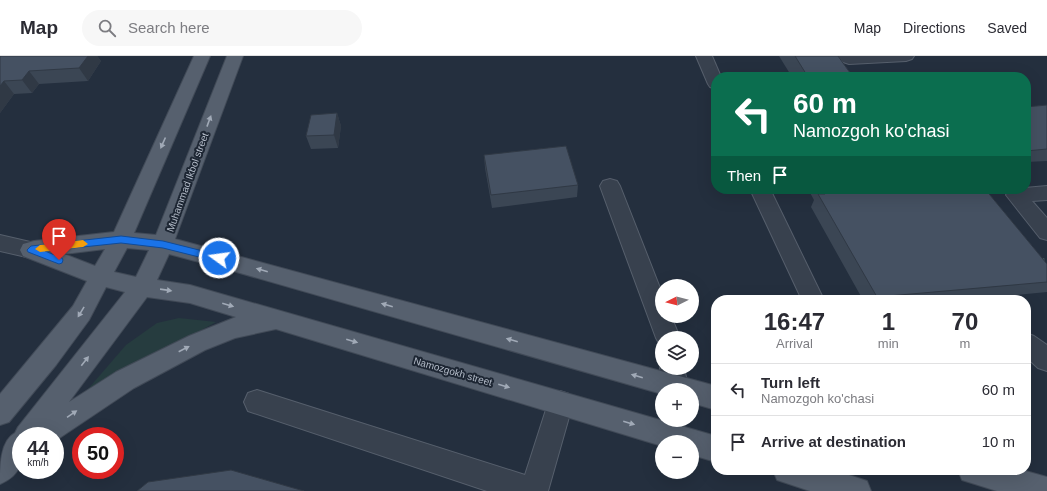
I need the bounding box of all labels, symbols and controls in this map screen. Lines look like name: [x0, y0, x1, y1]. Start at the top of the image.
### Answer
search box: [82, 10, 362, 46]
text: Map: [20, 17, 58, 38]
icon: search: [96, 17, 118, 39]
text: Search here: [128, 19, 210, 36]
text: Map: [854, 20, 881, 36]
text: Directions: [903, 20, 965, 36]
text: Saved: [987, 20, 1027, 36]
icon: left: [727, 88, 779, 140]
text: 60 m: [793, 88, 857, 119]
one-way arrow: [207, 115, 213, 127]
text: Namozgoh ko'chasi: [793, 121, 950, 141]
street label: Muhammad Ikbol street: [164, 131, 211, 233]
one-way arrow: [160, 137, 166, 148]
icon: arrive: [769, 164, 791, 186]
text: Then: [727, 167, 761, 184]
pin: [42, 219, 76, 260]
icon: arrive: [48, 225, 70, 247]
position arrow: [198, 237, 240, 279]
one-way arrow: [256, 267, 268, 273]
north arrow: [655, 279, 699, 323]
map controls: [655, 279, 699, 479]
one-way arrow: [160, 287, 172, 293]
one-way arrow: [222, 302, 234, 308]
one-way arrow: [381, 302, 393, 308]
one-way arrow: [78, 306, 85, 318]
text: 16:47: [764, 308, 825, 335]
text: 1: [882, 308, 895, 335]
text: 70: [952, 308, 978, 335]
button: layers: [655, 331, 699, 375]
text: Arrival: [776, 336, 813, 351]
text: min: [878, 336, 899, 351]
text: m: [959, 336, 970, 351]
one-way arrow: [506, 337, 518, 343]
one-way arrow: [347, 338, 359, 344]
one-way arrow: [179, 346, 190, 353]
one-way arrow: [81, 355, 89, 366]
street label: Namozgokh street: [412, 355, 494, 388]
one-way arrow: [631, 373, 643, 379]
text: Turn left: [761, 374, 820, 391]
icon: left: [727, 379, 749, 401]
text: 60 m: [982, 381, 1015, 398]
one-way arrow: [498, 383, 510, 389]
button: +: [655, 383, 699, 427]
text: Namozgoh ko'chasi: [761, 391, 874, 406]
one-way arrow: [67, 410, 77, 418]
one-way arrow: [623, 420, 635, 426]
speed limit sign: 50: [72, 427, 124, 479]
icon: arrive: [727, 431, 749, 453]
text: Arrive at destination: [761, 433, 906, 450]
text: 10 m: [982, 433, 1015, 450]
button: −: [655, 435, 699, 479]
text: 44: [27, 437, 49, 459]
text: km/h: [27, 457, 49, 468]

